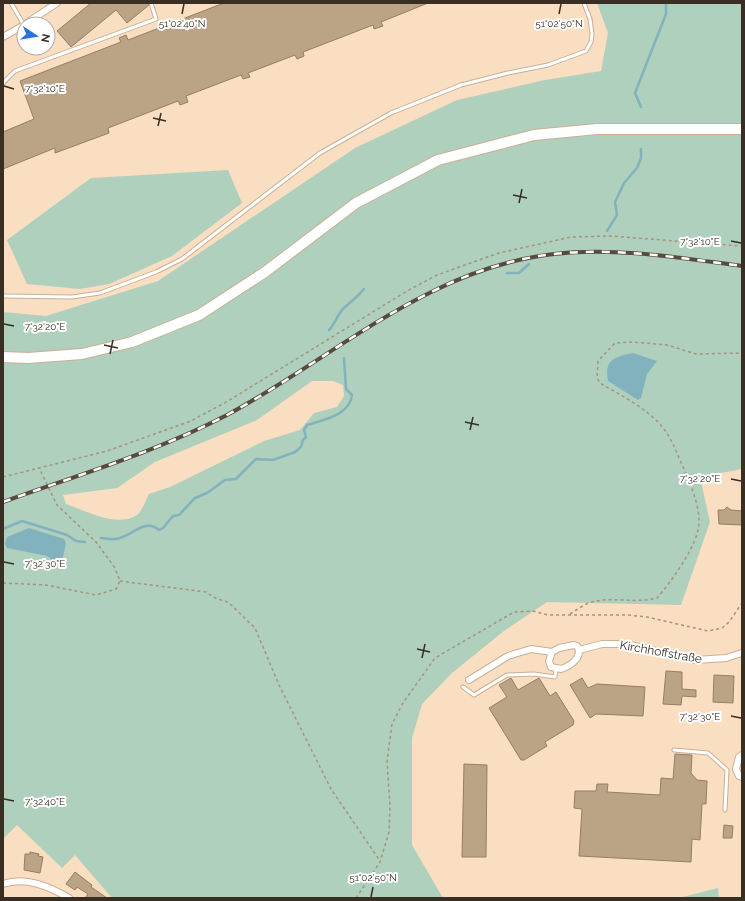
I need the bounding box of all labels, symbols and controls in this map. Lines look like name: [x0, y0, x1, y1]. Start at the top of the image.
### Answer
north arrow: [16, 16, 56, 56]
text: 51°02'40"N: [159, 18, 205, 29]
text: 51°02'50"N: [535, 18, 583, 29]
text: N: [38, 33, 53, 43]
text: 7°32'10"E: [25, 83, 65, 94]
text: 7°32'10"E: [680, 236, 720, 247]
text: 7°32'20"E: [25, 321, 65, 332]
text: 7°32'20"E: [680, 473, 720, 484]
text: 7°32'30"E: [25, 558, 65, 569]
street label: Kirchhoffstraße: [619, 638, 703, 666]
text: 7°32'30"E: [680, 711, 720, 722]
text: 7°32'40"E: [25, 796, 65, 807]
text: 51°02'50"N: [349, 872, 397, 883]

